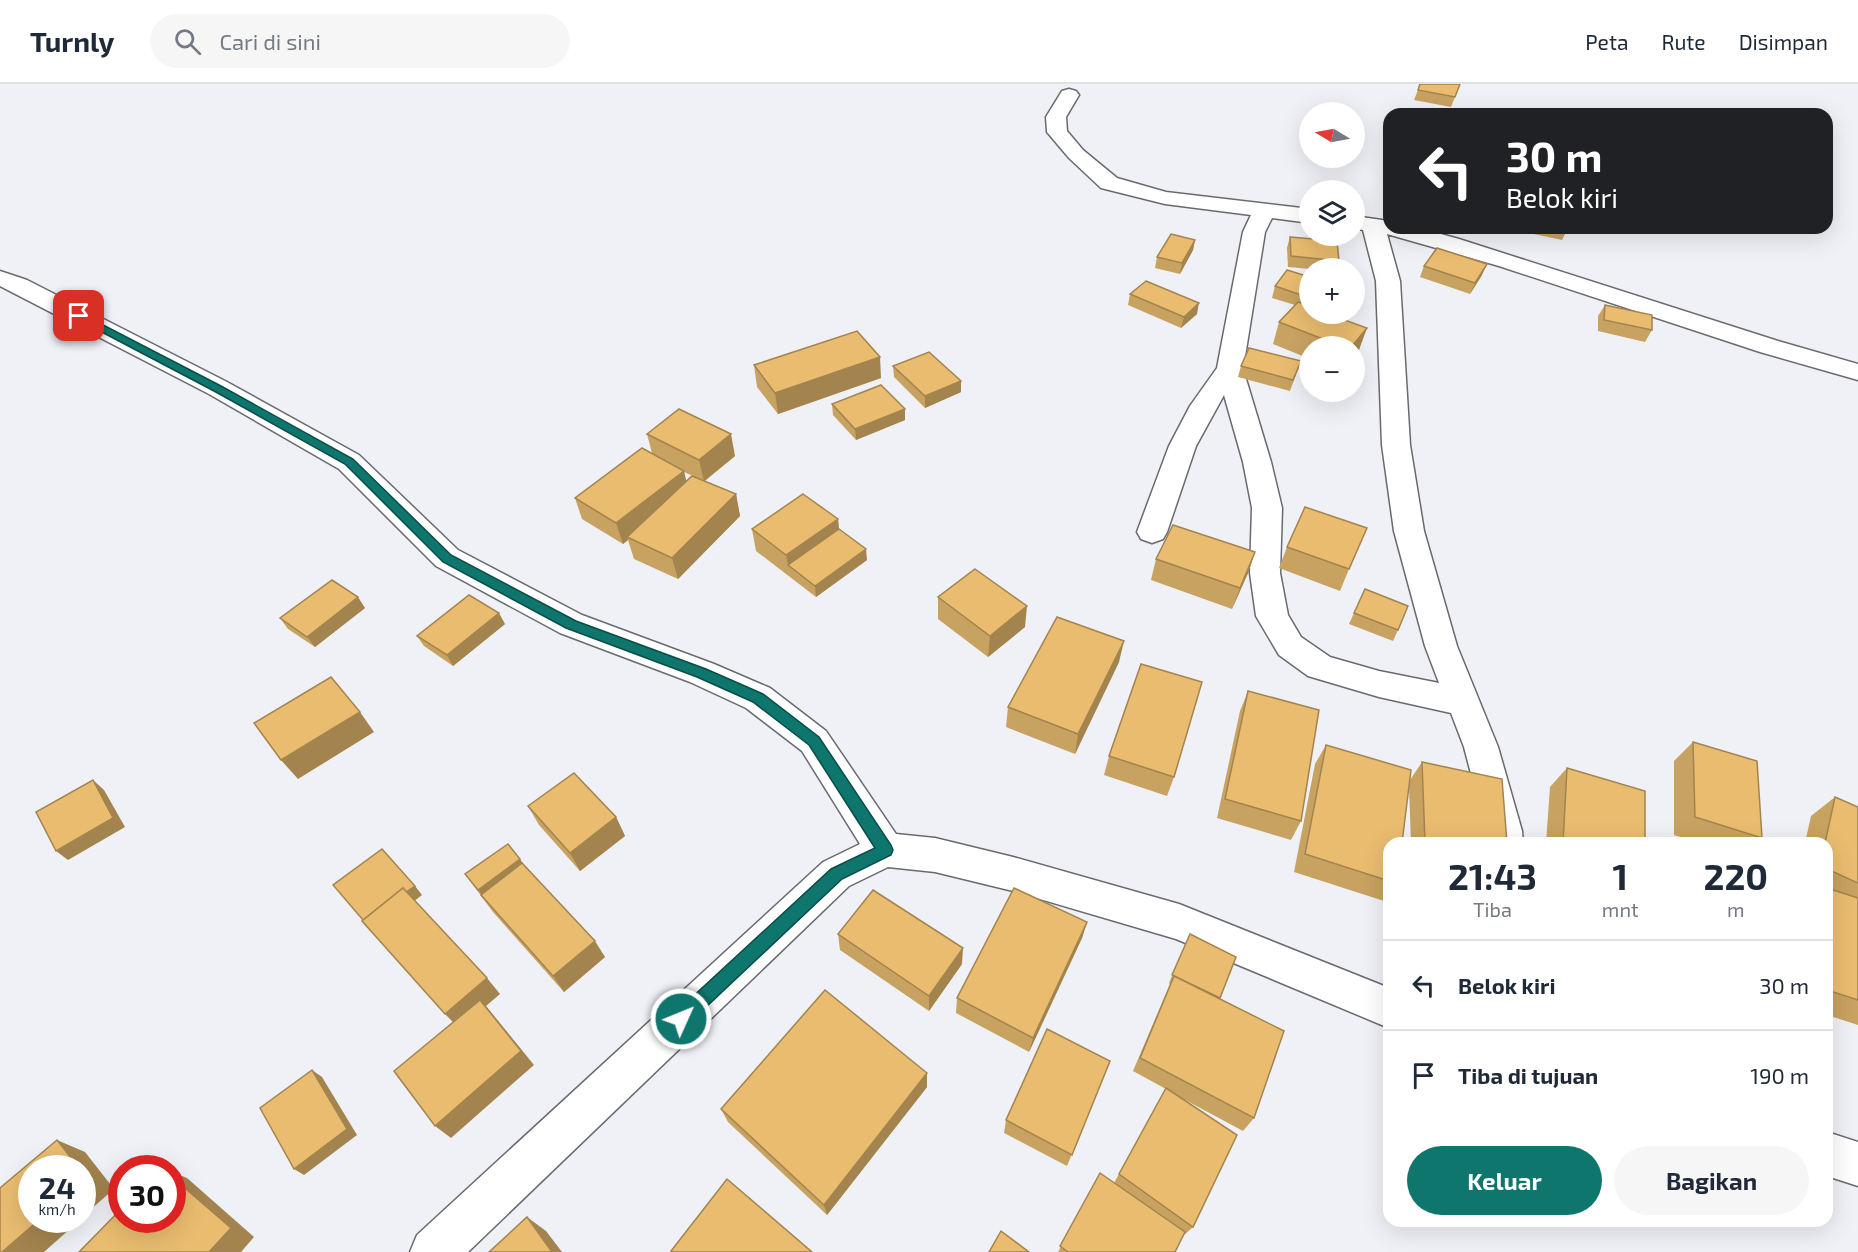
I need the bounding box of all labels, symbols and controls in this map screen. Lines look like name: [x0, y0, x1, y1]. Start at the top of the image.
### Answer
search box: [150, 14, 570, 68]
text: Turnly: [30, 24, 114, 58]
icon: search: [171, 25, 204, 58]
text: Cari di sini: [219, 28, 321, 54]
text: Peta: [1585, 29, 1628, 54]
text: Rute: [1661, 29, 1706, 54]
text: Disimpan: [1739, 29, 1828, 54]
north arrow: [1299, 102, 1365, 168]
map controls: [1299, 102, 1365, 402]
text: 30 m: [1506, 130, 1602, 180]
icon: left: [1407, 132, 1485, 210]
button: layers: [1299, 180, 1365, 246]
text: Belok kiri: [1506, 181, 1618, 213]
button: +: [1299, 258, 1365, 324]
pin: [53, 290, 104, 341]
icon: arrive: [62, 299, 95, 332]
button: −: [1299, 336, 1365, 402]
text: 21:43: [1448, 854, 1537, 897]
text: 1: [1612, 854, 1628, 897]
text: 220: [1704, 854, 1768, 897]
text: Tiba: [1473, 897, 1512, 921]
text: mnt: [1602, 897, 1639, 921]
text: m: [1727, 897, 1745, 921]
icon: left: [1407, 969, 1440, 1002]
text: Belok kiri: [1458, 972, 1555, 998]
text: 30 m: [1759, 972, 1809, 998]
position arrow: [649, 987, 713, 1051]
icon: arrive: [1407, 1059, 1440, 1092]
text: Tiba di tujuan: [1458, 1062, 1598, 1088]
text: 190 m: [1750, 1062, 1809, 1088]
button: Keluar: [1407, 1146, 1602, 1215]
button: Bagikan: [1614, 1146, 1809, 1215]
speed limit sign: 30: [108, 1155, 186, 1233]
text: 24: [39, 1169, 75, 1205]
text: km/h: [38, 1200, 76, 1218]

